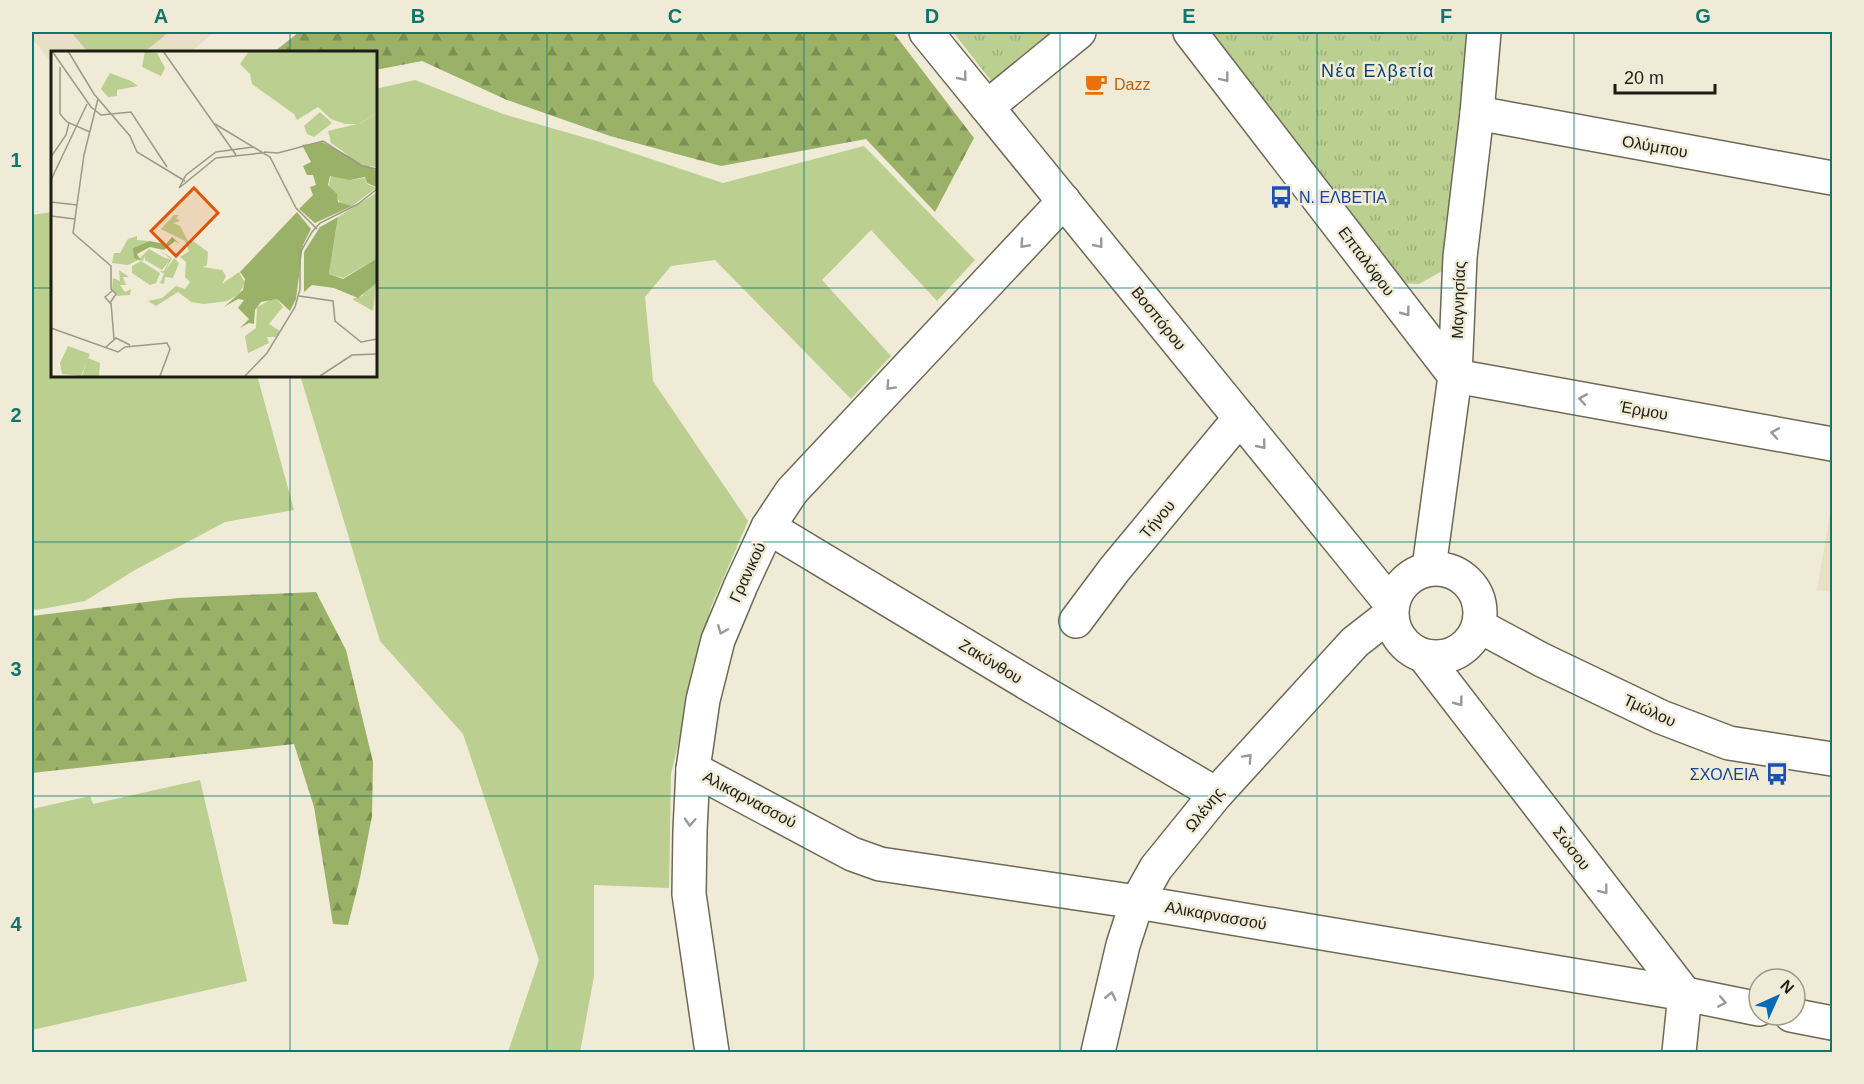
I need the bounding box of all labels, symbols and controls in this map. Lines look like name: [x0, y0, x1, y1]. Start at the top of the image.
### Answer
text: A: [154, 5, 168, 27]
text: B: [411, 5, 425, 27]
text: C: [668, 5, 682, 27]
text: D: [925, 5, 939, 27]
text: E: [1182, 5, 1196, 27]
text: F: [1440, 5, 1452, 27]
text: G: [1695, 5, 1711, 27]
inset map: [51, 51, 376, 376]
scale bar: [1615, 57, 1716, 95]
district label: Νέα Ελβετία: [1321, 61, 1435, 81]
text: 20 m: [1624, 68, 1664, 88]
one-way arrow: [955, 70, 966, 81]
cafe icon: Dazz: [1083, 71, 1109, 97]
one-way arrow: [1218, 71, 1229, 82]
place label: Dazz: [1114, 76, 1150, 93]
street label: Ολύμπου: [1621, 132, 1689, 161]
text: 1: [10, 149, 22, 171]
bus stop icon: Ν. ΕΛΒΕΤΙΑ: [1268, 184, 1294, 210]
place label: Ν. ΕΛΒΕΤΙΑ: [1299, 189, 1387, 206]
street label: Επταλόφου: [1335, 224, 1398, 299]
one-way arrow: [1020, 237, 1031, 248]
one-way arrow: [1091, 238, 1102, 249]
street label: Μαγνησίας: [1449, 261, 1468, 339]
street label: Βοσπόρου: [1128, 283, 1189, 353]
one-way arrow: [1399, 305, 1410, 316]
one-way arrow: [887, 379, 898, 390]
one-way arrow: [1578, 393, 1588, 406]
street label: Έρμου: [1618, 398, 1669, 423]
text: 2: [10, 404, 22, 426]
one-way arrow: [1770, 428, 1780, 440]
one-way arrow: [1254, 438, 1265, 449]
street label: Τήνου: [1137, 497, 1178, 542]
street label: Γρανικού: [726, 540, 769, 605]
one-way arrow: [717, 624, 729, 635]
street label: Ζακύνθου: [956, 636, 1025, 687]
text: 3: [10, 658, 22, 680]
street label: Τμώλου: [1621, 691, 1678, 730]
one-way arrow: [1452, 696, 1463, 707]
one-way arrow: [1241, 755, 1252, 765]
bus stop icon: ΣΧΟΛΕΙΑ: [1764, 761, 1790, 787]
place label: ΣΧΟΛΕΙΑ: [1690, 766, 1759, 783]
street label: Αλικαρνασσού: [700, 768, 799, 831]
street label: Ωλένης: [1182, 784, 1227, 835]
one-way arrow: [684, 817, 697, 826]
street label: Σώσου: [1550, 823, 1594, 873]
one-way arrow: [1597, 883, 1608, 894]
street label: Αλικαρνασσού: [1164, 898, 1268, 933]
text: 4: [10, 913, 22, 935]
north arrow: [1747, 967, 1807, 1027]
text: N: [1777, 977, 1797, 997]
one-way arrow: [1104, 991, 1117, 1001]
one-way arrow: [1717, 994, 1727, 1007]

